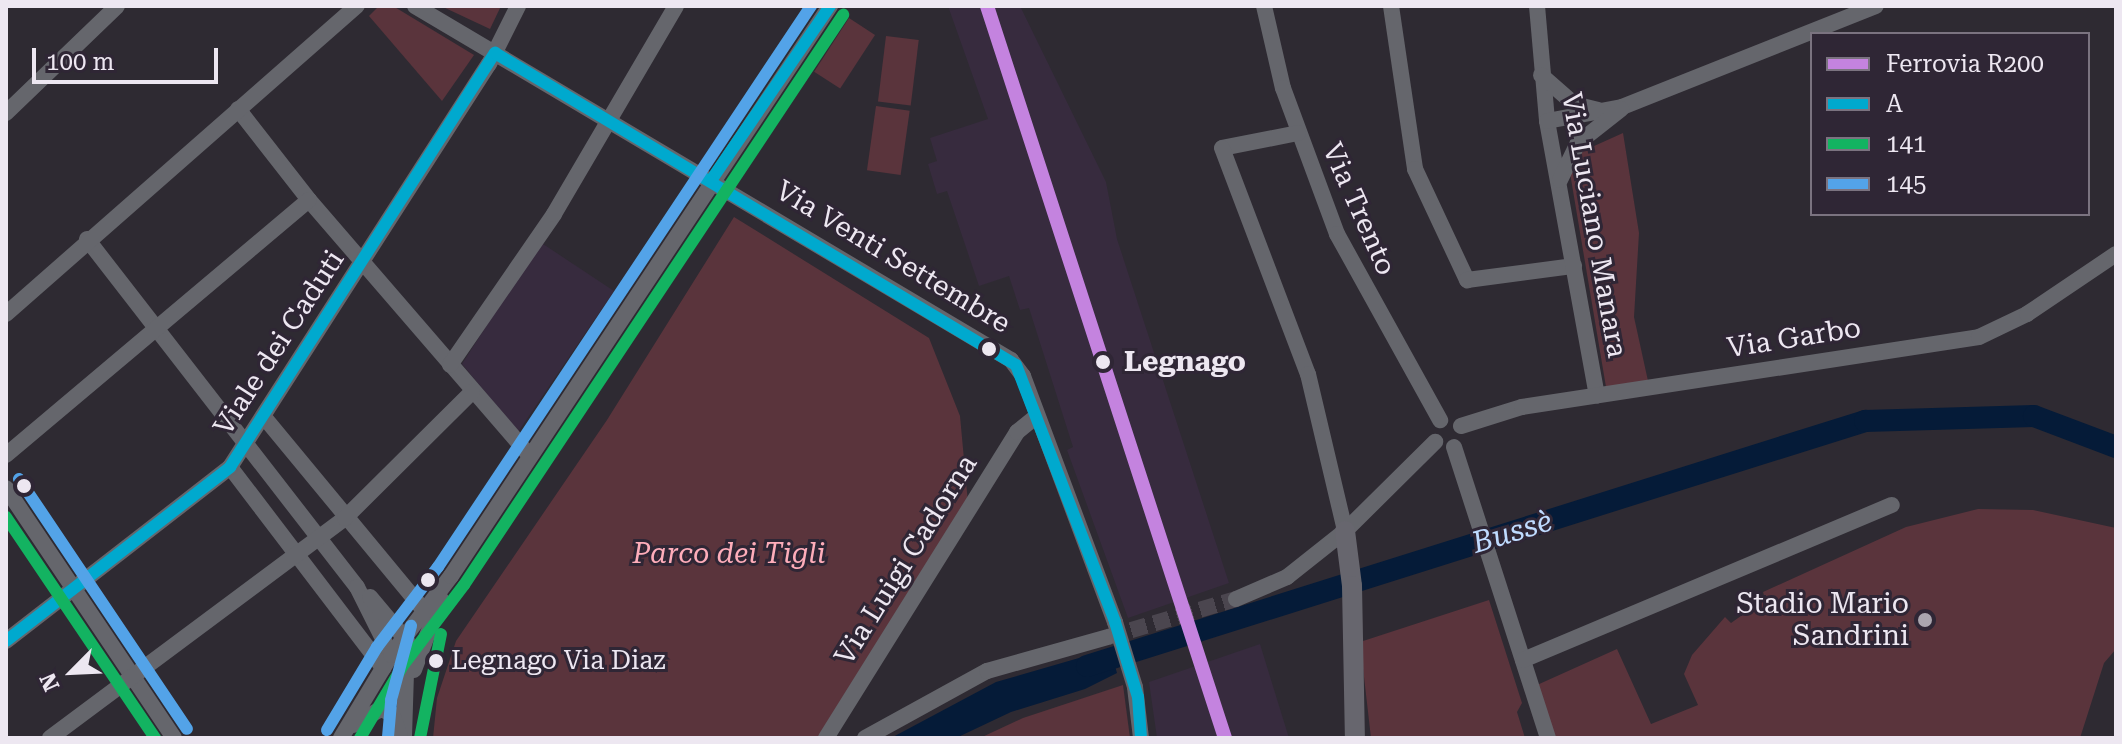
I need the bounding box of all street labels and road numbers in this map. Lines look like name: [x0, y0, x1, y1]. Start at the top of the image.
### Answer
street label: Via Luciano Manara: [1554, 90, 1634, 360]
street label: Via Trento: [1315, 138, 1403, 280]
street label: Via Venti Settembre: [770, 174, 1016, 340]
street label: Viale dei Caduti: [207, 244, 351, 442]
street label: Via Garbo: [1725, 311, 1863, 365]
street label: Via Luigi Cadorna: [828, 449, 984, 671]

